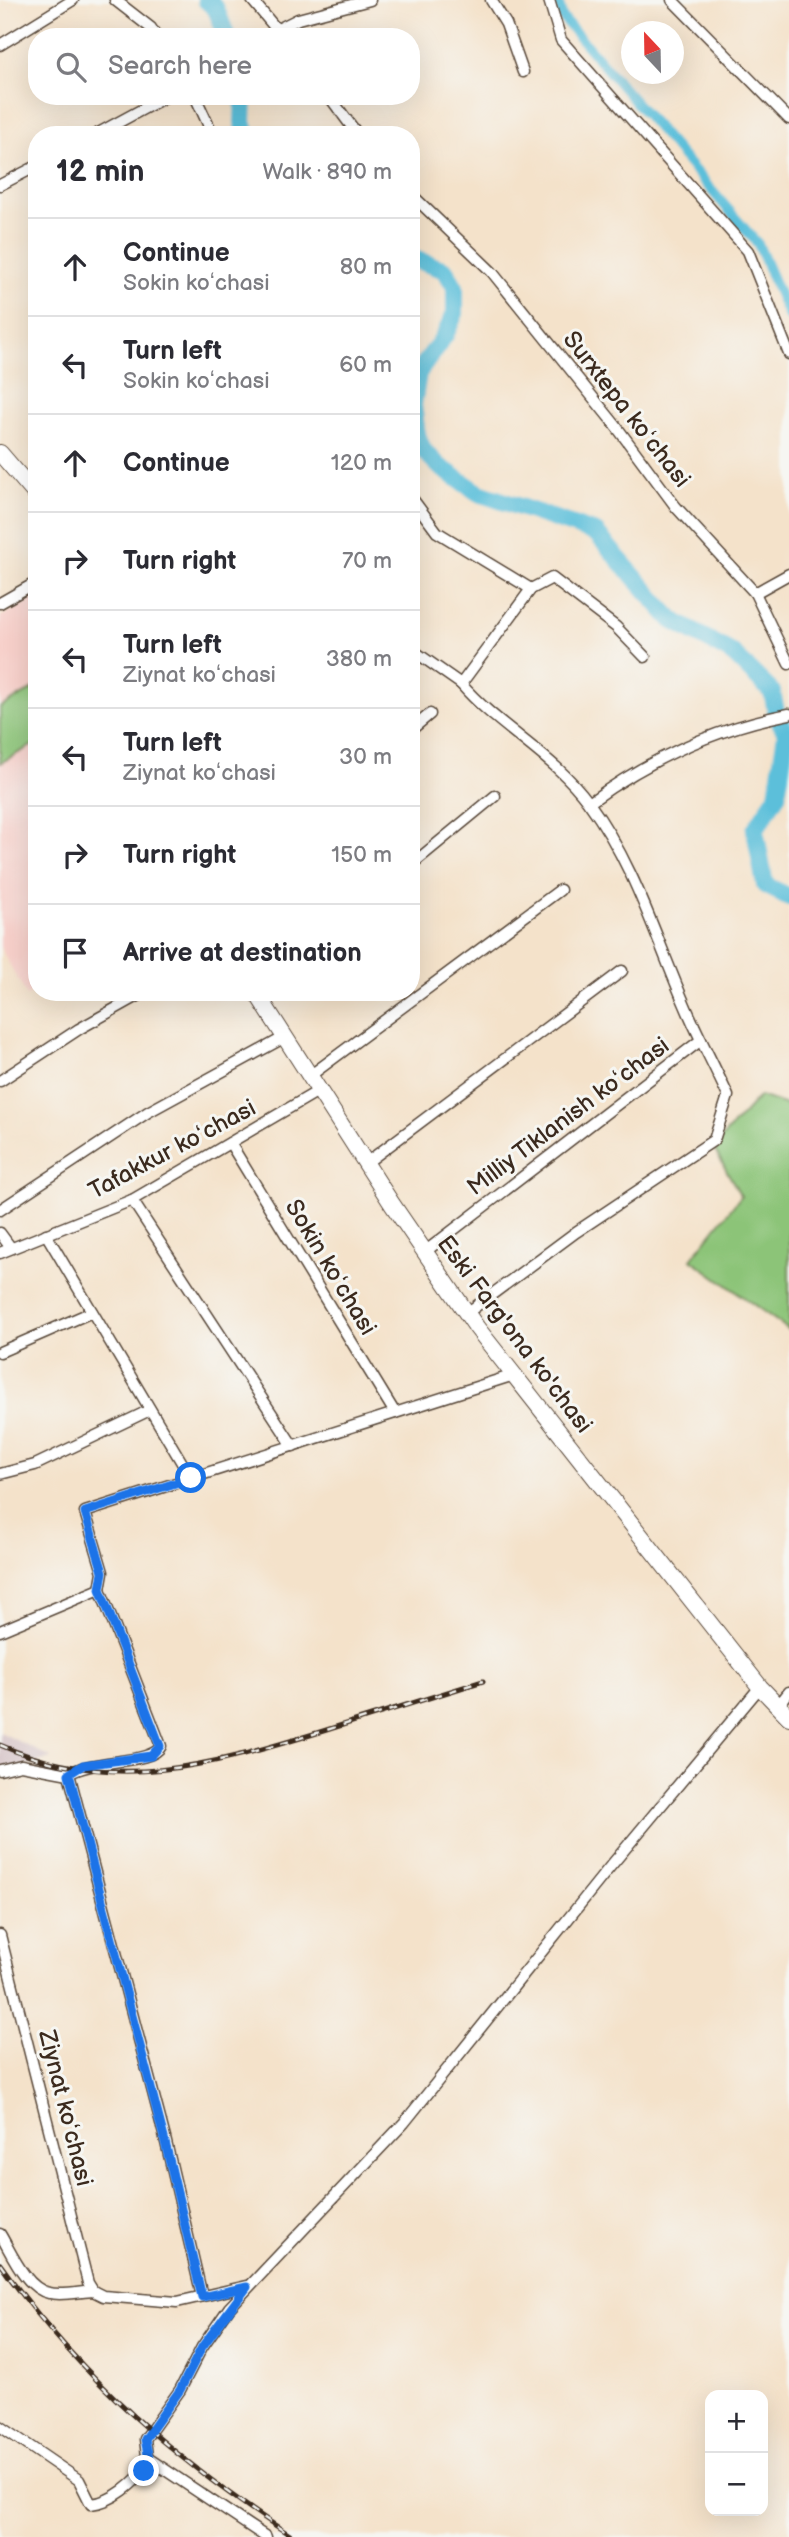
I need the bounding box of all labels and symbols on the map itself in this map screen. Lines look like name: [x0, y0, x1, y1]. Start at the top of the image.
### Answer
north arrow: [621, 21, 684, 84]
street label: Surxtepa koʻchasi: [557, 325, 697, 493]
street label: Milliy Tiklanish koʻchasi: [462, 1031, 675, 1202]
street label: Tafakkur koʻchasi: [84, 1093, 261, 1206]
street label: Sokin koʻchasi: [279, 1194, 382, 1340]
street label: Eski Farg'ona ko'chasi: [431, 1230, 598, 1439]
route start: [175, 1462, 206, 1493]
street label: Ziynat koʻchasi: [32, 2026, 99, 2189]
route end: [128, 2455, 159, 2486]

